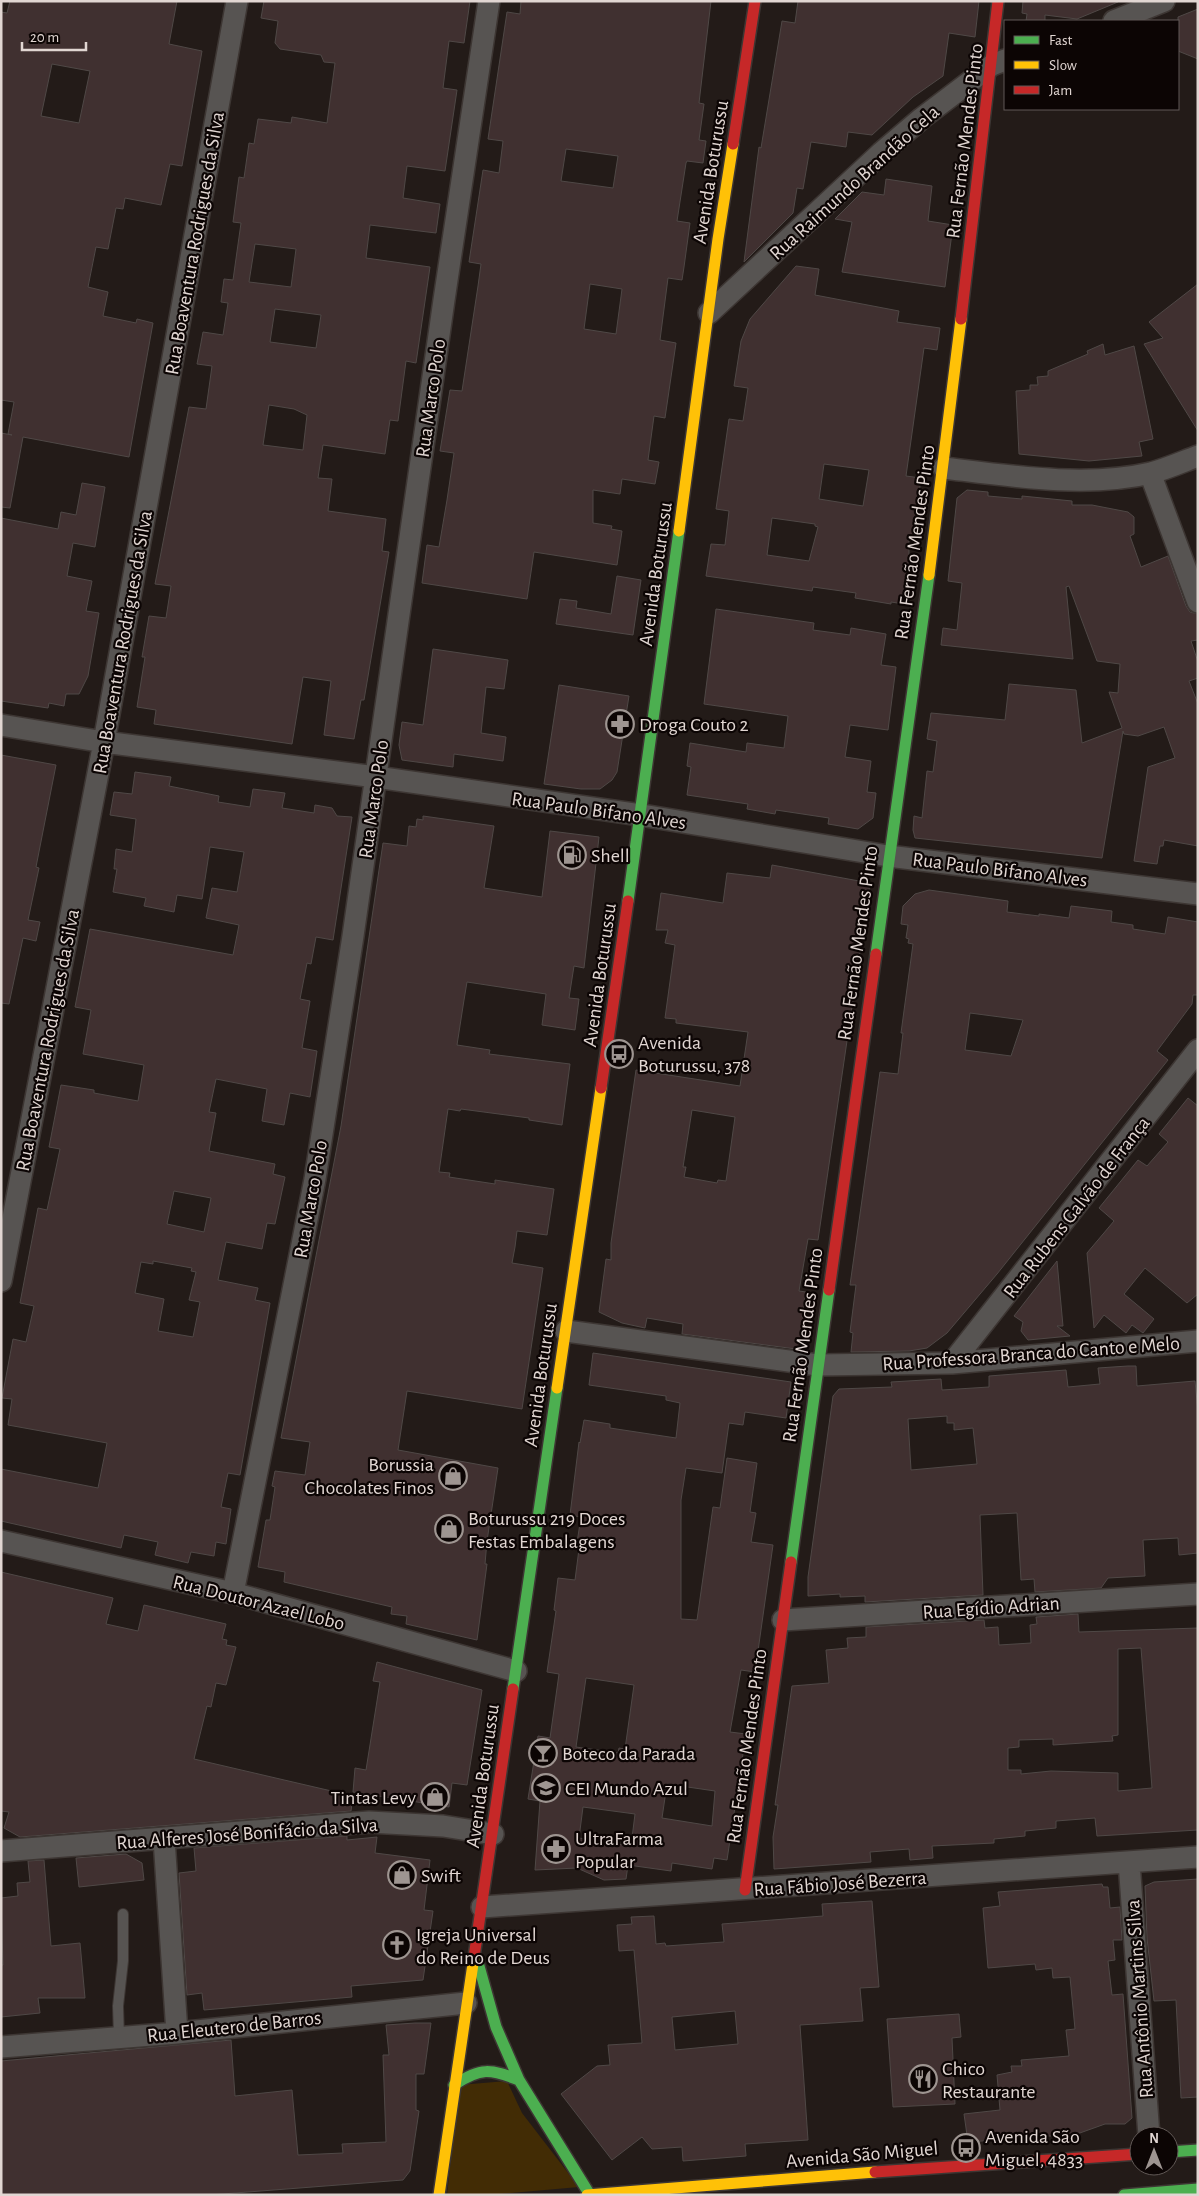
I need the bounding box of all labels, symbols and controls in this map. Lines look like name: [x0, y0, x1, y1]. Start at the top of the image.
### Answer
scale bar: [22, 20, 86, 52]
legend: [1004, 20, 1179, 110]
text: 20 m: [30, 30, 59, 45]
text: Fast: [1049, 33, 1073, 48]
street label: Rua Fernão Mendes Pinto: [943, 42, 987, 240]
text: Slow: [1049, 58, 1077, 73]
text: Jam: [1049, 83, 1072, 98]
street label: Avenida Boturussu: [690, 99, 732, 245]
street label: Rua Raimundo Brandão Cela: [766, 102, 943, 264]
street label: Rua Boaventura Rodrigues da Silva: [162, 110, 228, 376]
street label: Rua Marco Polo: [413, 338, 449, 459]
street label: Rua Fernão Mendes Pinto: [891, 443, 939, 641]
street label: Avenida Boturussu: [636, 501, 676, 647]
street label: Rua Boaventura Rodrigues da Silva: [90, 509, 156, 775]
pharmacy icon: Droga Couto 2: [605, 709, 635, 739]
place label: Droga Couto 2: [639, 715, 749, 735]
street label: Rua Marco Polo: [356, 739, 392, 860]
street label: Rua Paulo Bifano Alves: [510, 789, 687, 833]
fuel station icon: Shell: [557, 840, 587, 870]
street label: Rua Fernão Mendes Pinto: [834, 844, 882, 1042]
place label: Shell: [591, 846, 630, 866]
street label: Rua Paulo Bifano Alves: [911, 849, 1088, 891]
street label: Avenida Boturussu: [580, 902, 620, 1048]
street label: Rua Boaventura Rodrigues da Silva: [13, 907, 83, 1173]
place label: Avenida Boturussu, 378: [638, 1033, 750, 1076]
bus stop icon: Avenida Boturussu, 378: [604, 1039, 634, 1069]
street label: Rua Rubens Galvão de França: [1000, 1113, 1154, 1302]
street label: Rua Marco Polo: [291, 1139, 331, 1260]
street label: Rua Fernão Mendes Pinto: [779, 1246, 827, 1444]
street label: Avenida Boturussu: [521, 1302, 561, 1448]
street label: Rua Professora Branca do Canto e Melo: [882, 1334, 1180, 1374]
place label: Borussia Chocolates Finos: [305, 1455, 434, 1498]
shop icon: Borussia Chocolates Finos: [438, 1461, 468, 1491]
place label: Boturussu 219 Doces Festas Embalagens: [468, 1509, 625, 1552]
shop icon: Boturussu 219 Doces Festas Embalagens: [434, 1514, 464, 1544]
street label: Rua Doutor Azael Lobo: [171, 1572, 347, 1634]
street label: Rua Egídio Adrian: [922, 1593, 1060, 1623]
street label: Rua Fernão Mendes Pinto: [723, 1647, 771, 1845]
street label: Avenida Boturussu: [463, 1703, 503, 1849]
bar icon: Boteco da Parada: [528, 1738, 558, 1768]
place label: Boteco da Parada: [562, 1744, 695, 1764]
school or university icon: CEI Mundo Azul: [531, 1773, 561, 1803]
place label: CEI Mundo Azul: [565, 1779, 688, 1799]
shop icon: Tintas Levy: [420, 1782, 450, 1812]
place label: Tintas Levy: [330, 1788, 416, 1808]
street label: Rua Alferes José Bonifácio da Silva: [116, 1815, 379, 1853]
place label: UltraFarma Popular: [575, 1829, 663, 1872]
pharmacy icon: UltraFarma Popular: [541, 1834, 571, 1864]
shop icon: Swift: [387, 1860, 417, 1890]
place label: Swift: [421, 1866, 462, 1886]
street label: Rua Fábio José Bezerra: [753, 1868, 927, 1900]
street label: Rua Antônio Martins Silva: [1123, 1899, 1157, 2099]
place label: Igreja Universal do Reino de Deus: [416, 1925, 550, 1968]
church icon: Igreja Universal do Reino de Deus: [382, 1930, 412, 1960]
street label: Rua Eleutero de Barros: [146, 2008, 322, 2046]
place label: Chico Restaurante: [942, 2059, 1036, 2102]
restaurant icon: Chico Restaurante: [908, 2064, 938, 2094]
north arrow: [1129, 2126, 1179, 2176]
place label: Avenida São Miguel, 4833: [985, 2127, 1083, 2170]
text: N: [1149, 2132, 1159, 2146]
bus stop icon: Avenida São Miguel, 4833: [951, 2133, 981, 2163]
street label: Avenida São Miguel: [785, 2138, 939, 2172]

